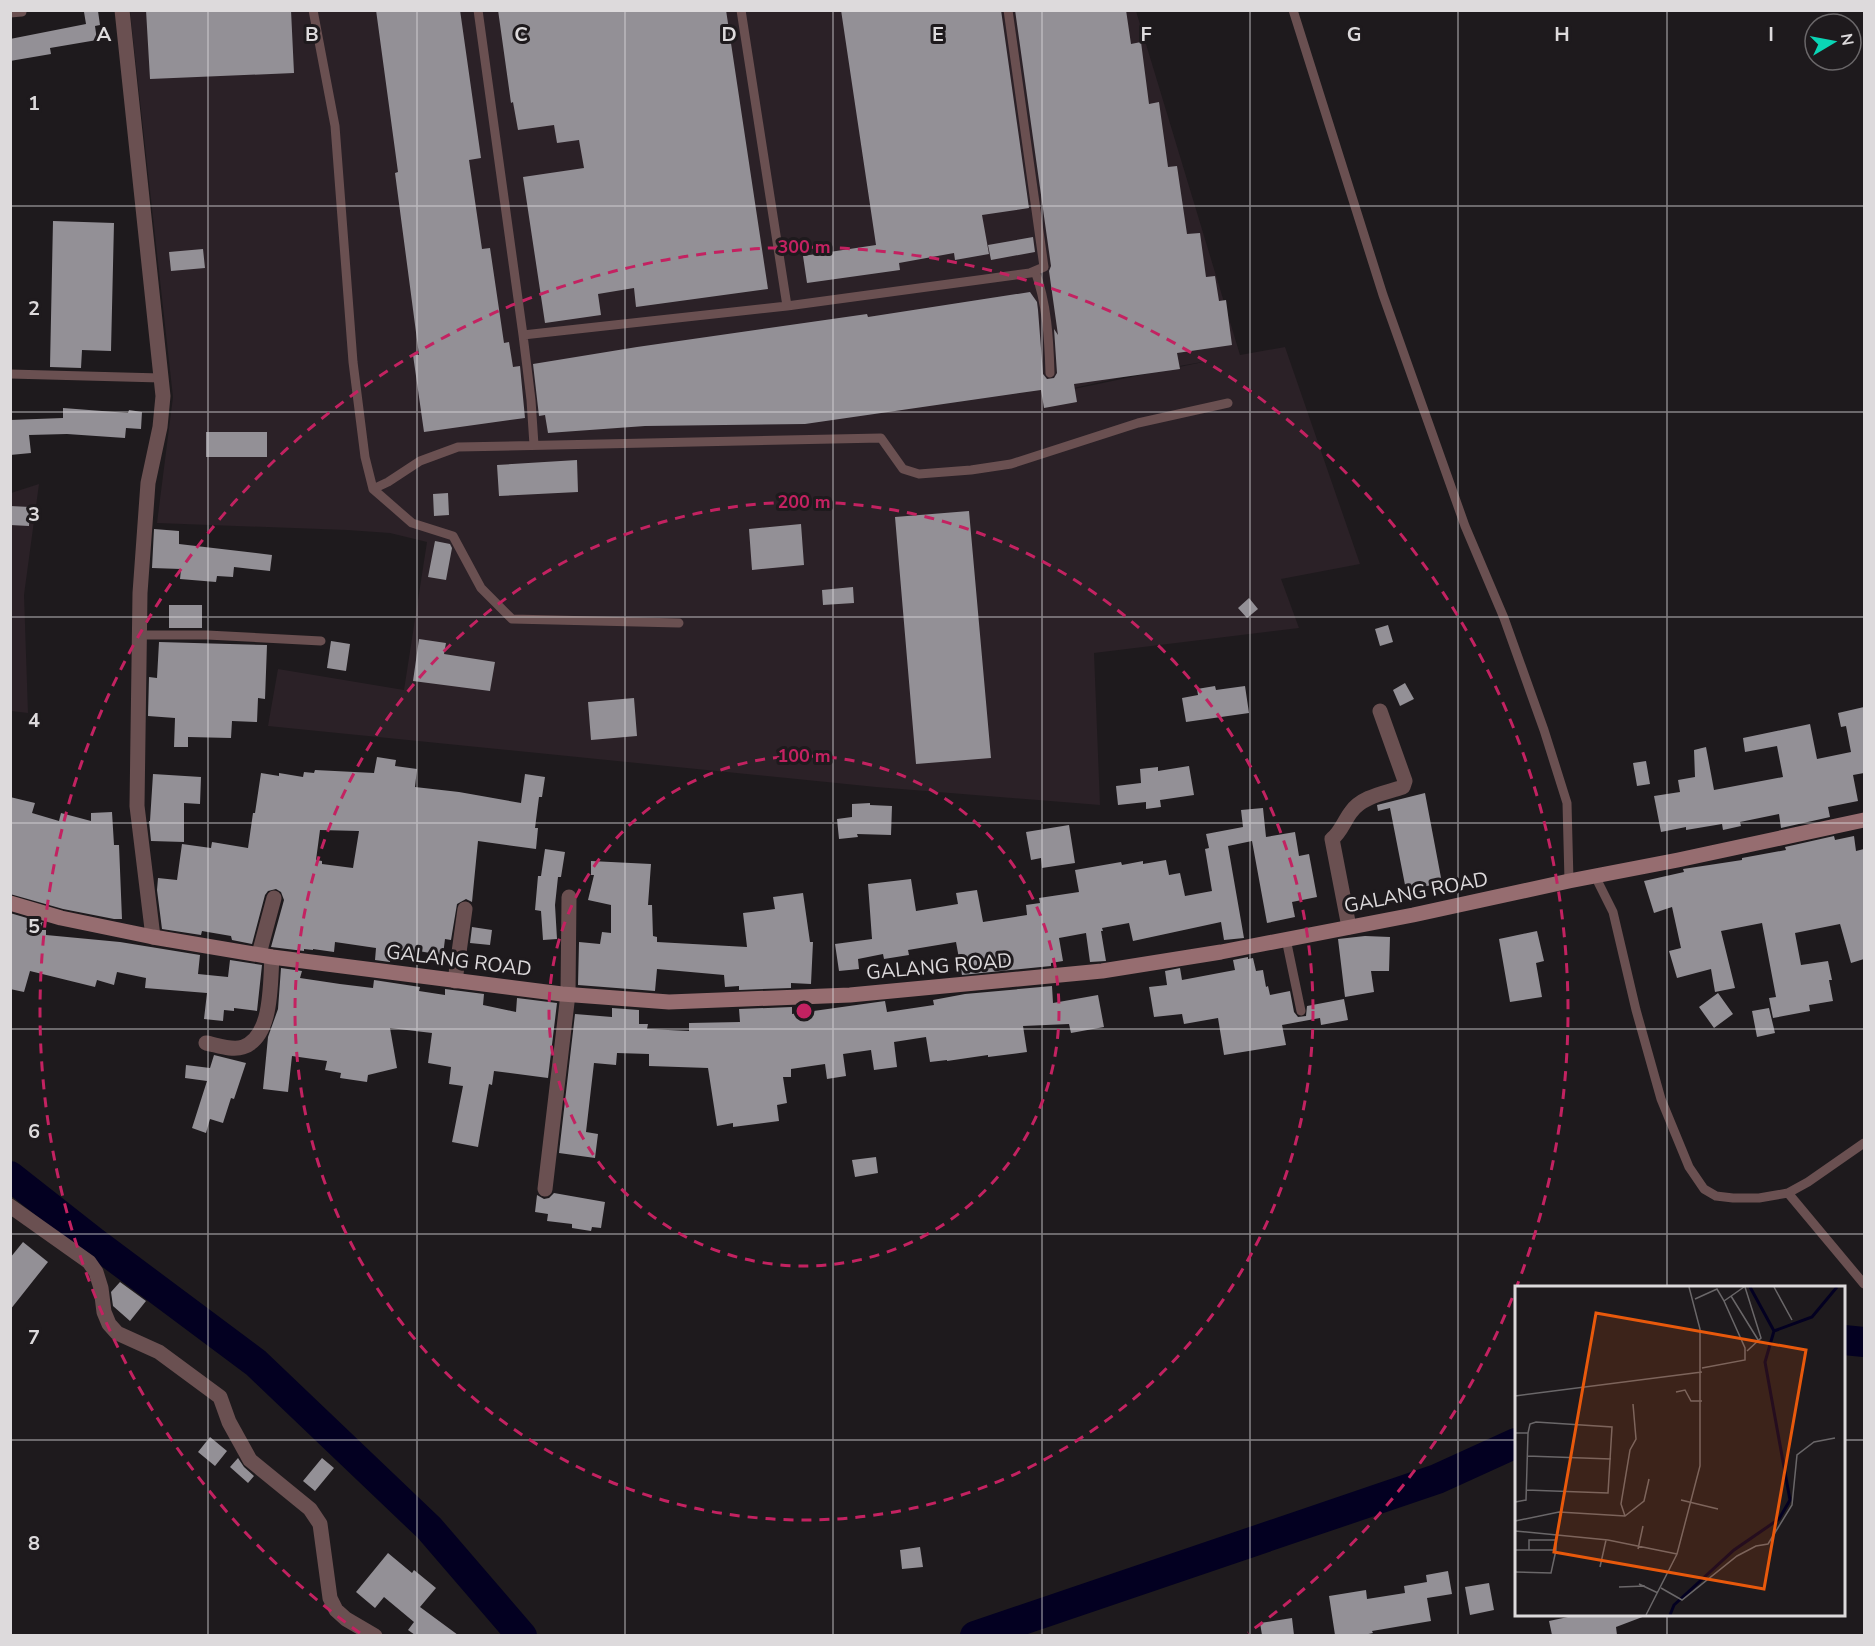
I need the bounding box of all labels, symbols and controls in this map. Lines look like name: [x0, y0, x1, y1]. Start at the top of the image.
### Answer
north arrow: [1803, 12, 1863, 72]
text: A: [97, 21, 112, 48]
text: B: [305, 21, 319, 48]
text: C: [514, 21, 528, 48]
text: D: [721, 21, 737, 48]
text: E: [932, 21, 944, 48]
text: F: [1140, 21, 1152, 48]
text: G: [1347, 21, 1361, 48]
text: H: [1554, 21, 1570, 48]
text: I: [1768, 21, 1774, 48]
text: N: [1835, 32, 1859, 47]
text: 1: [28, 90, 40, 117]
text: 300 m: [777, 235, 831, 259]
text: 2: [28, 295, 40, 322]
text: 200 m: [777, 490, 831, 514]
text: 3: [28, 501, 40, 528]
text: 4: [28, 707, 40, 734]
text: 100 m: [777, 744, 831, 768]
street label: GALANG ROAD: [1342, 865, 1491, 920]
text: 5: [28, 913, 40, 940]
street label: GALANG ROAD: [385, 938, 533, 983]
street label: GALANG ROAD: [865, 947, 1013, 986]
centre of rings: [794, 1001, 814, 1021]
text: 6: [28, 1118, 40, 1145]
inset map: [1515, 1286, 1845, 1616]
text: 7: [28, 1324, 40, 1351]
text: 8: [28, 1530, 40, 1557]

